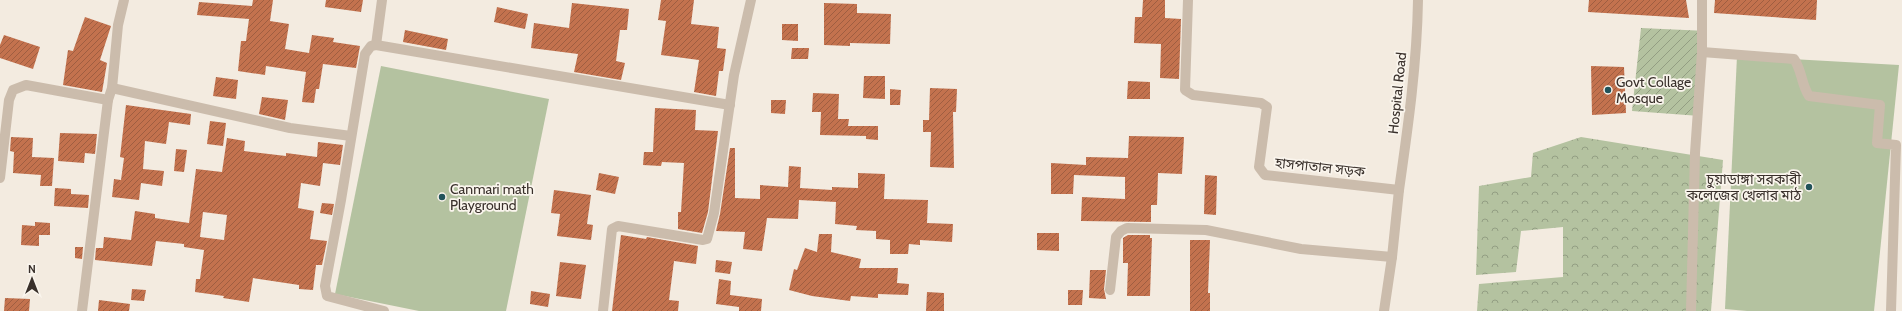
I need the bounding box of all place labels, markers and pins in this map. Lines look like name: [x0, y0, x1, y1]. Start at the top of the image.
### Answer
place label: Govt Collage Mosque: [1616, 73, 1691, 107]
marker: Govt Collage Mosque: [1603, 85, 1613, 95]
place label: চুয়াডাঙ্গা সরকারী কলেজের খেলার মাঠ: [1686, 170, 1801, 204]
place label: Canmari math Playground: [450, 180, 534, 214]
marker: চুয়াডাঙ্গা সরকারী কলেজের খেলার মাঠ: [1804, 182, 1814, 192]
marker: Canmari math Playground: [437, 192, 447, 202]

